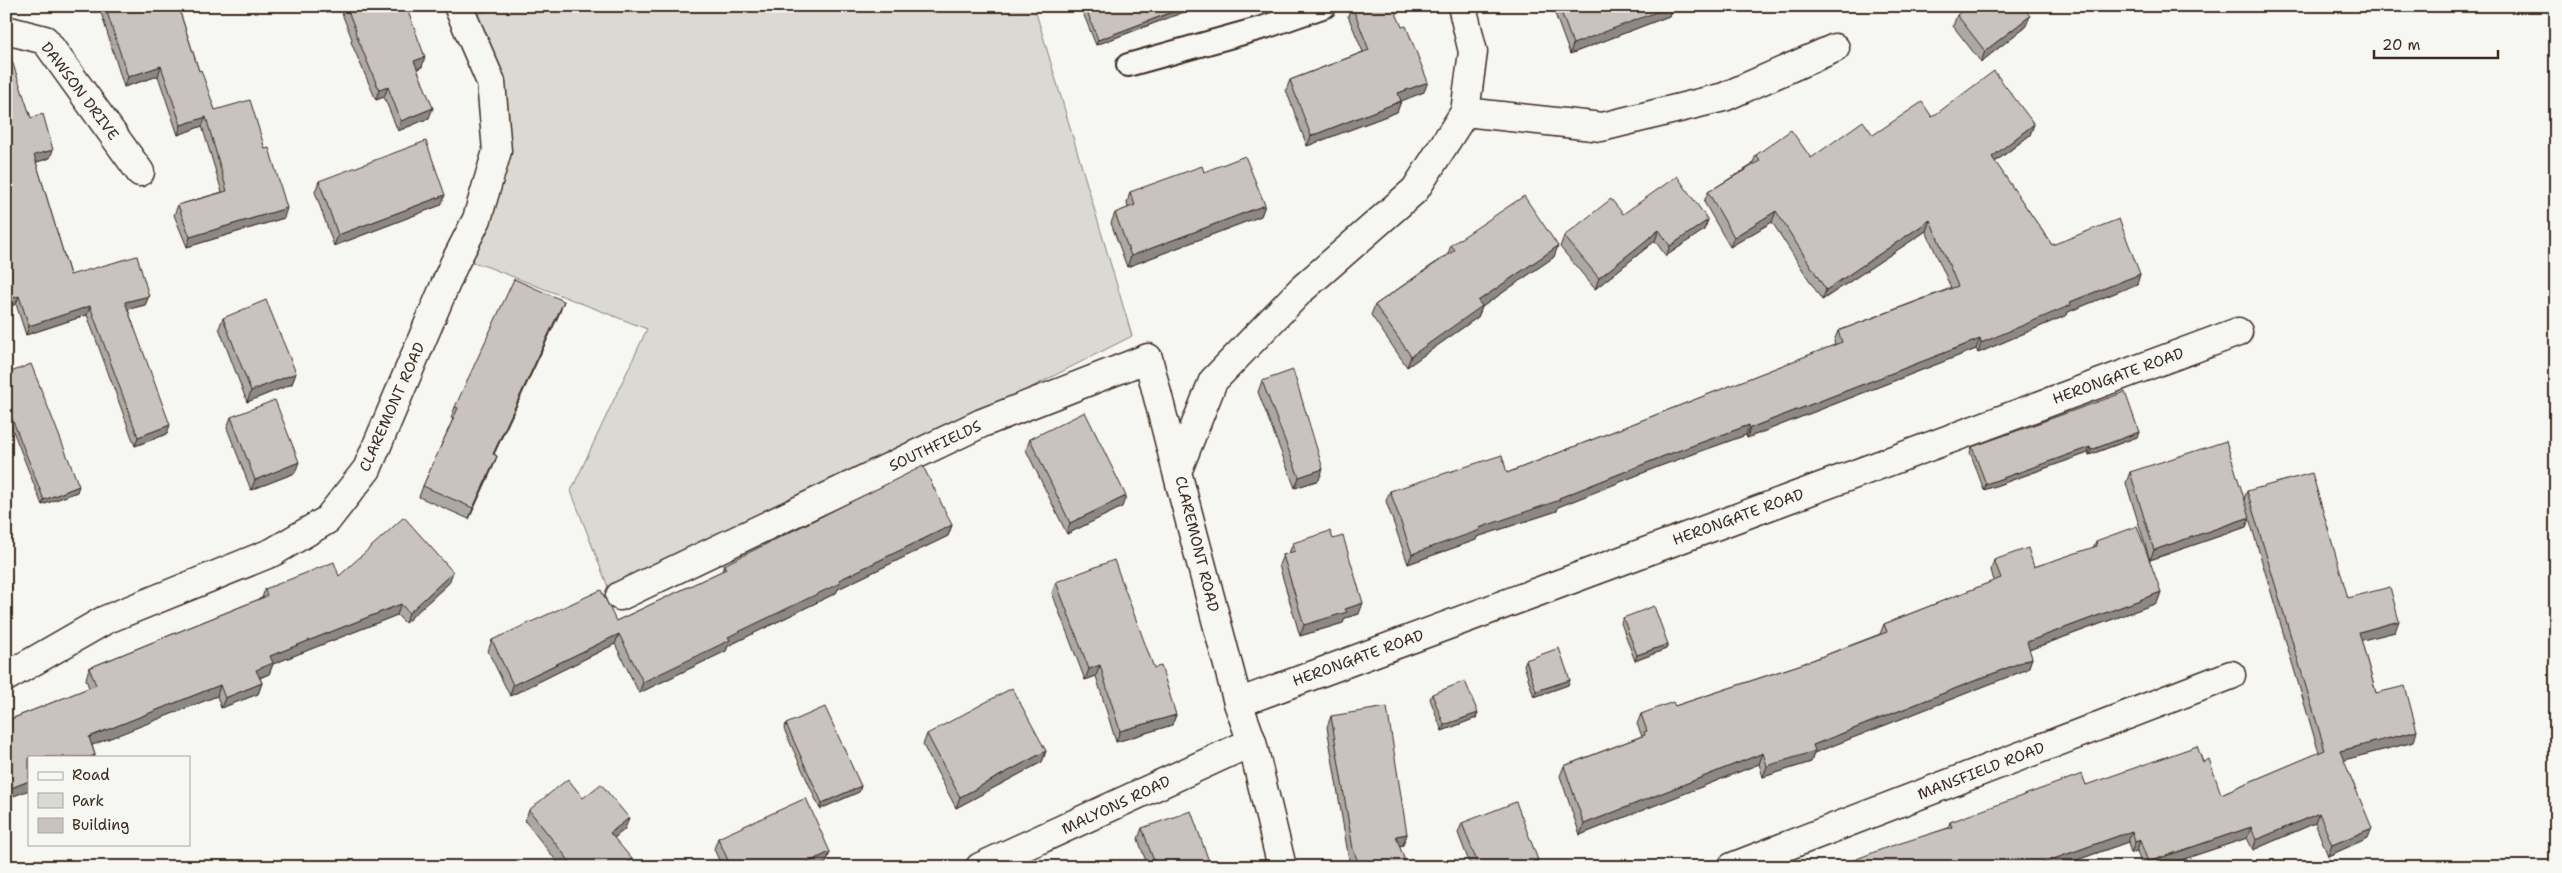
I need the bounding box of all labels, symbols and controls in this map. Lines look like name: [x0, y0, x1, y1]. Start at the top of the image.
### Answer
scale bar: [2374, 28, 2498, 60]
text: 20 m: [2382, 35, 2421, 55]
street label: DAWSON DRIVE: [36, 38, 124, 144]
street label: CLAREMONT ROAD: [354, 339, 430, 475]
street label: HERONGATE ROAD: [2050, 343, 2187, 409]
street label: SOUTHFIELDS: [886, 416, 984, 476]
street label: CLAREMONT ROAD: [1170, 474, 1224, 614]
street label: HERONGATE ROAD: [1670, 484, 1807, 550]
street label: HERONGATE ROAD: [1290, 625, 1427, 691]
street label: MANSFIELD ROAD: [1915, 737, 2048, 804]
legend: [28, 756, 190, 846]
text: Road: [72, 765, 110, 785]
street label: MALYONS ROAD: [1058, 771, 1174, 839]
text: Park: [72, 791, 104, 811]
text: Building: [72, 815, 129, 835]

